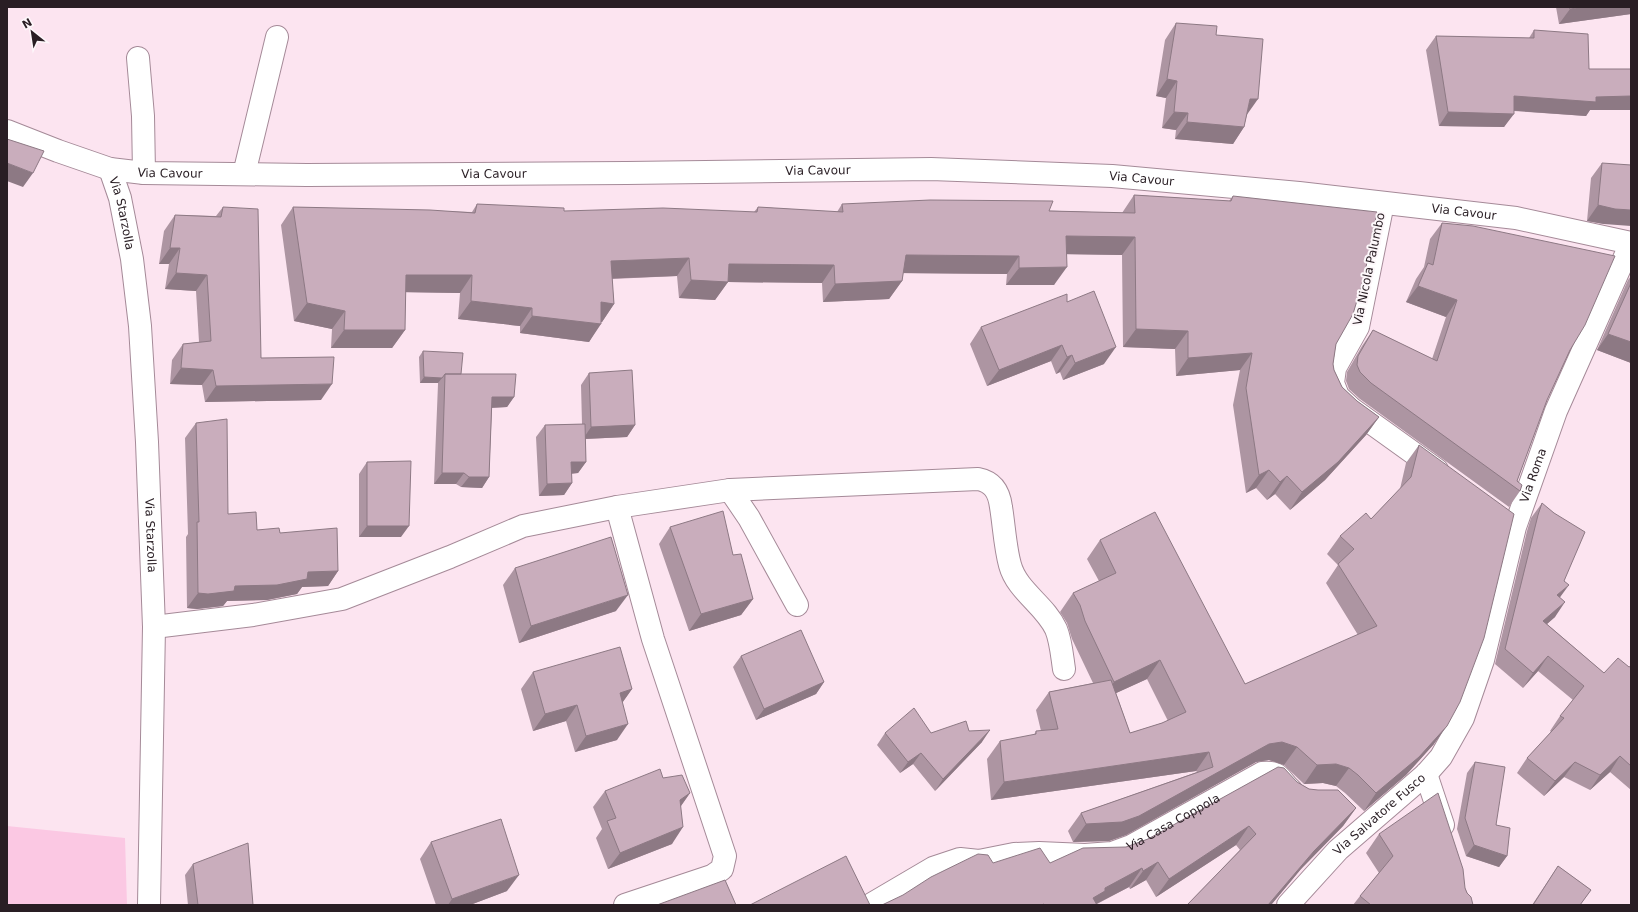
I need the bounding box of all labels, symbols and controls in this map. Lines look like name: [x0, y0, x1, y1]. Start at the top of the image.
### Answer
north arrow: [12, 12, 52, 52]
text: N: [20, 16, 34, 32]
street label: Via Cavour: [785, 163, 851, 178]
street label: Via Cavour: [137, 165, 203, 181]
street label: Via Cavour: [461, 167, 527, 181]
street label: Via Cavour: [1109, 169, 1175, 189]
street label: Via Starzolla: [106, 175, 137, 251]
street label: Via Cavour: [1431, 201, 1497, 223]
street label: Via Nicola Palumbo: [1350, 211, 1388, 327]
street label: Via Roma: [1517, 446, 1549, 504]
street label: Via Starzolla: [142, 498, 159, 573]
street label: Via Salvatore Fusco: [1330, 771, 1428, 858]
street label: Via Casa Coppola: [1125, 791, 1222, 854]

